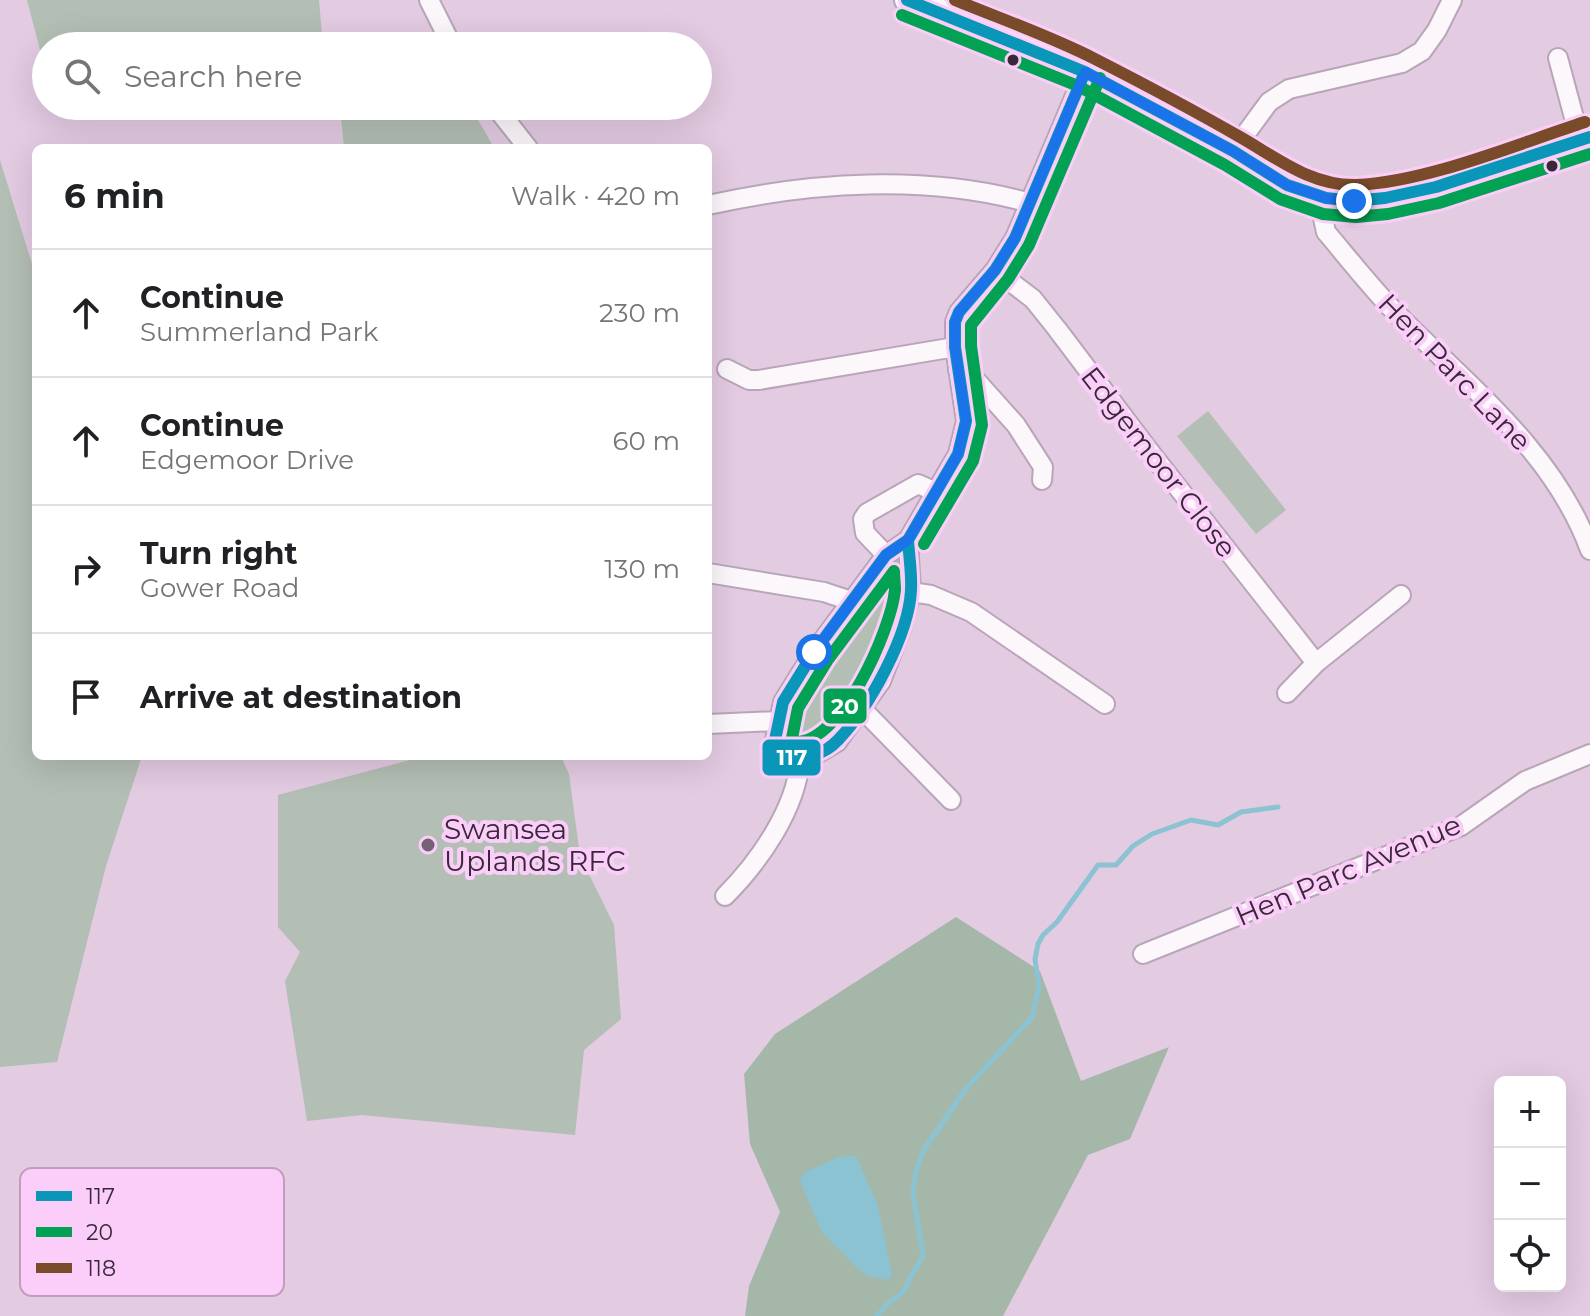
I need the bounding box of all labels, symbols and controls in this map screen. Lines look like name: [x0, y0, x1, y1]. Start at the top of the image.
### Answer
search box: [32, 32, 712, 120]
unlabelled marker: [1005, 52, 1021, 68]
icon: search: [60, 54, 104, 98]
text: Search here: [124, 58, 302, 95]
unlabelled marker: [1544, 158, 1560, 174]
text: 6 min: [64, 175, 165, 217]
text: Walk · 420 m: [511, 180, 680, 212]
route end: [1336, 183, 1372, 219]
text: Continue: [140, 279, 284, 316]
street label: Hen Parc Lane: [1372, 286, 1538, 458]
icon: ahead: [64, 291, 108, 335]
text: 230 m: [599, 297, 680, 329]
text: Summerland Park: [140, 316, 378, 348]
street label: Edgemoor Close: [1074, 360, 1244, 564]
text: Continue: [140, 407, 284, 444]
icon: ahead: [64, 419, 108, 463]
text: 60 m: [613, 425, 680, 457]
text: Edgemoor Drive: [140, 444, 354, 476]
text: Turn right: [140, 535, 297, 572]
icon: right: [64, 547, 108, 591]
text: 130 m: [604, 553, 680, 585]
text: Gower Road: [140, 572, 299, 604]
route start: [796, 634, 832, 670]
icon: arrive: [64, 675, 108, 719]
text: Arrive at destination: [140, 679, 462, 716]
line badge: 20: [822, 687, 868, 725]
text: 20: [831, 693, 859, 720]
line badge: 117: [761, 738, 822, 777]
text: 117: [777, 744, 807, 771]
street label: Hen Parc Avenue: [1230, 807, 1466, 933]
place label: Swansea Uplands RFC: [444, 812, 626, 878]
marker: Swansea Uplands RFC: [419, 836, 437, 854]
map controls: [1494, 1076, 1566, 1292]
button: +: [1494, 1076, 1566, 1148]
button: −: [1494, 1148, 1566, 1220]
legend: [20, 1168, 284, 1296]
text: 117: [86, 1183, 115, 1210]
text: 20: [86, 1219, 113, 1246]
button: locate: [1494, 1220, 1566, 1292]
text: 118: [86, 1255, 116, 1282]

